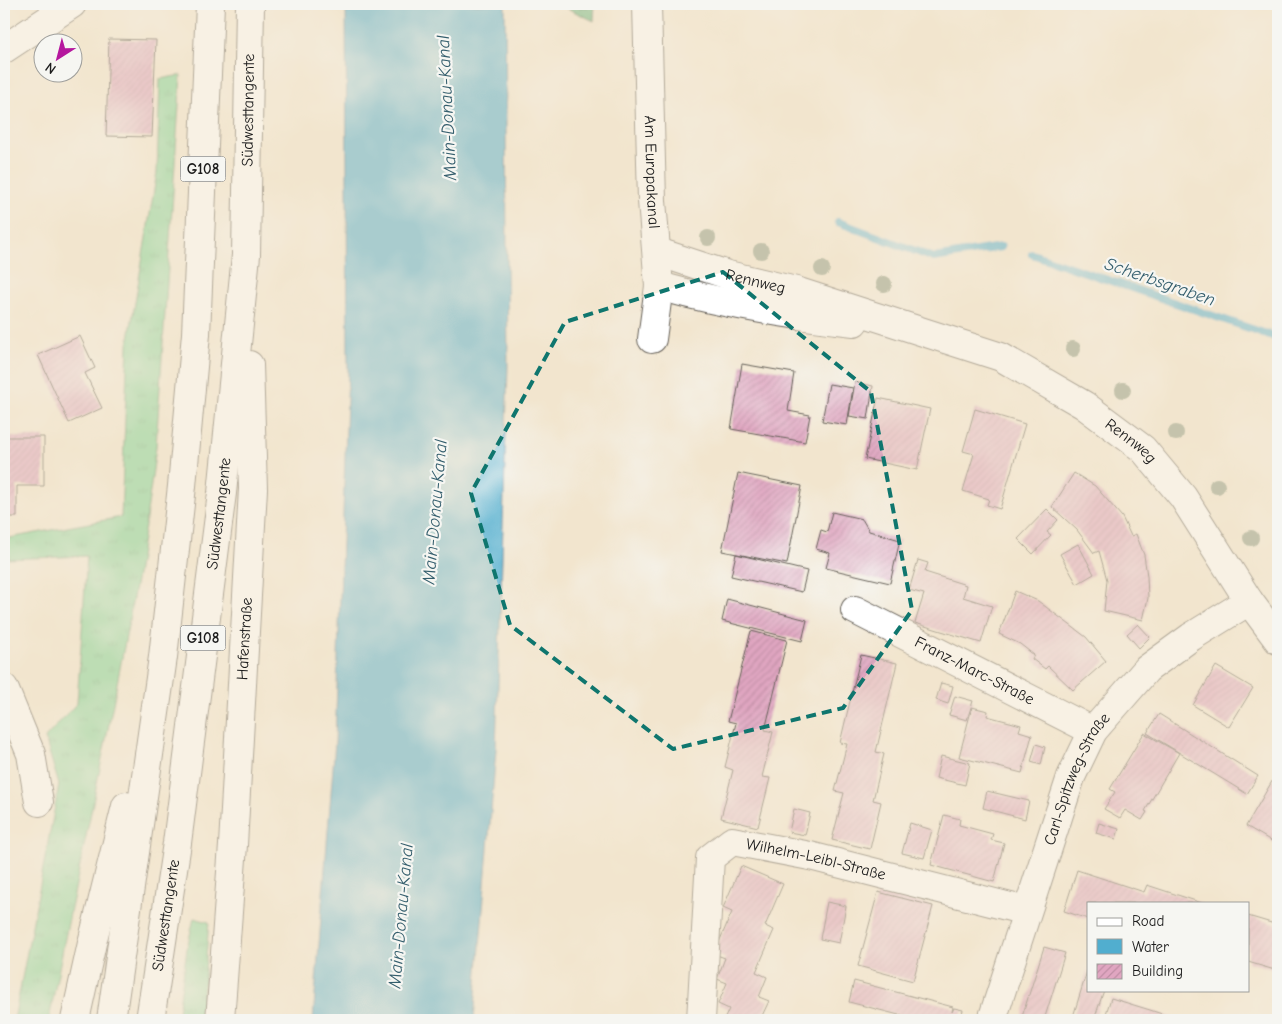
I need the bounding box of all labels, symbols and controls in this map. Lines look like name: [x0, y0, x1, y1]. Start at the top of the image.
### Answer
north arrow: [32, 32, 82, 82]
water label: Main-Donau-Kanal: [433, 34, 461, 182]
street label: Südwesttangente: [238, 54, 258, 167]
text: N: [42, 59, 59, 78]
street label: Am Europakanal: [641, 115, 663, 229]
road number: G108: [180, 156, 226, 182]
water label: Scherbsgraben: [1102, 253, 1218, 311]
street label: Rennweg: [724, 266, 787, 297]
street label: Rennweg: [1102, 415, 1160, 467]
water label: Main-Donau-Kanal: [418, 438, 452, 586]
street label: Südwesttangente: [203, 457, 235, 571]
street label: Hafenstraße: [233, 597, 256, 681]
road number: G108: [180, 626, 226, 650]
street label: Franz-Marc-Straße: [912, 633, 1037, 709]
street label: Carl-Spitzweg-Straße: [1040, 709, 1114, 847]
street label: Wilhelm-Leibl-Straße: [745, 835, 888, 884]
water label: Main-Donau-Kanal: [384, 842, 418, 990]
street label: Südwesttangente: [149, 858, 183, 972]
legend: [1087, 902, 1250, 992]
text: Road: [1132, 912, 1164, 930]
text: Water: [1132, 938, 1169, 956]
text: Building: [1132, 962, 1183, 980]

